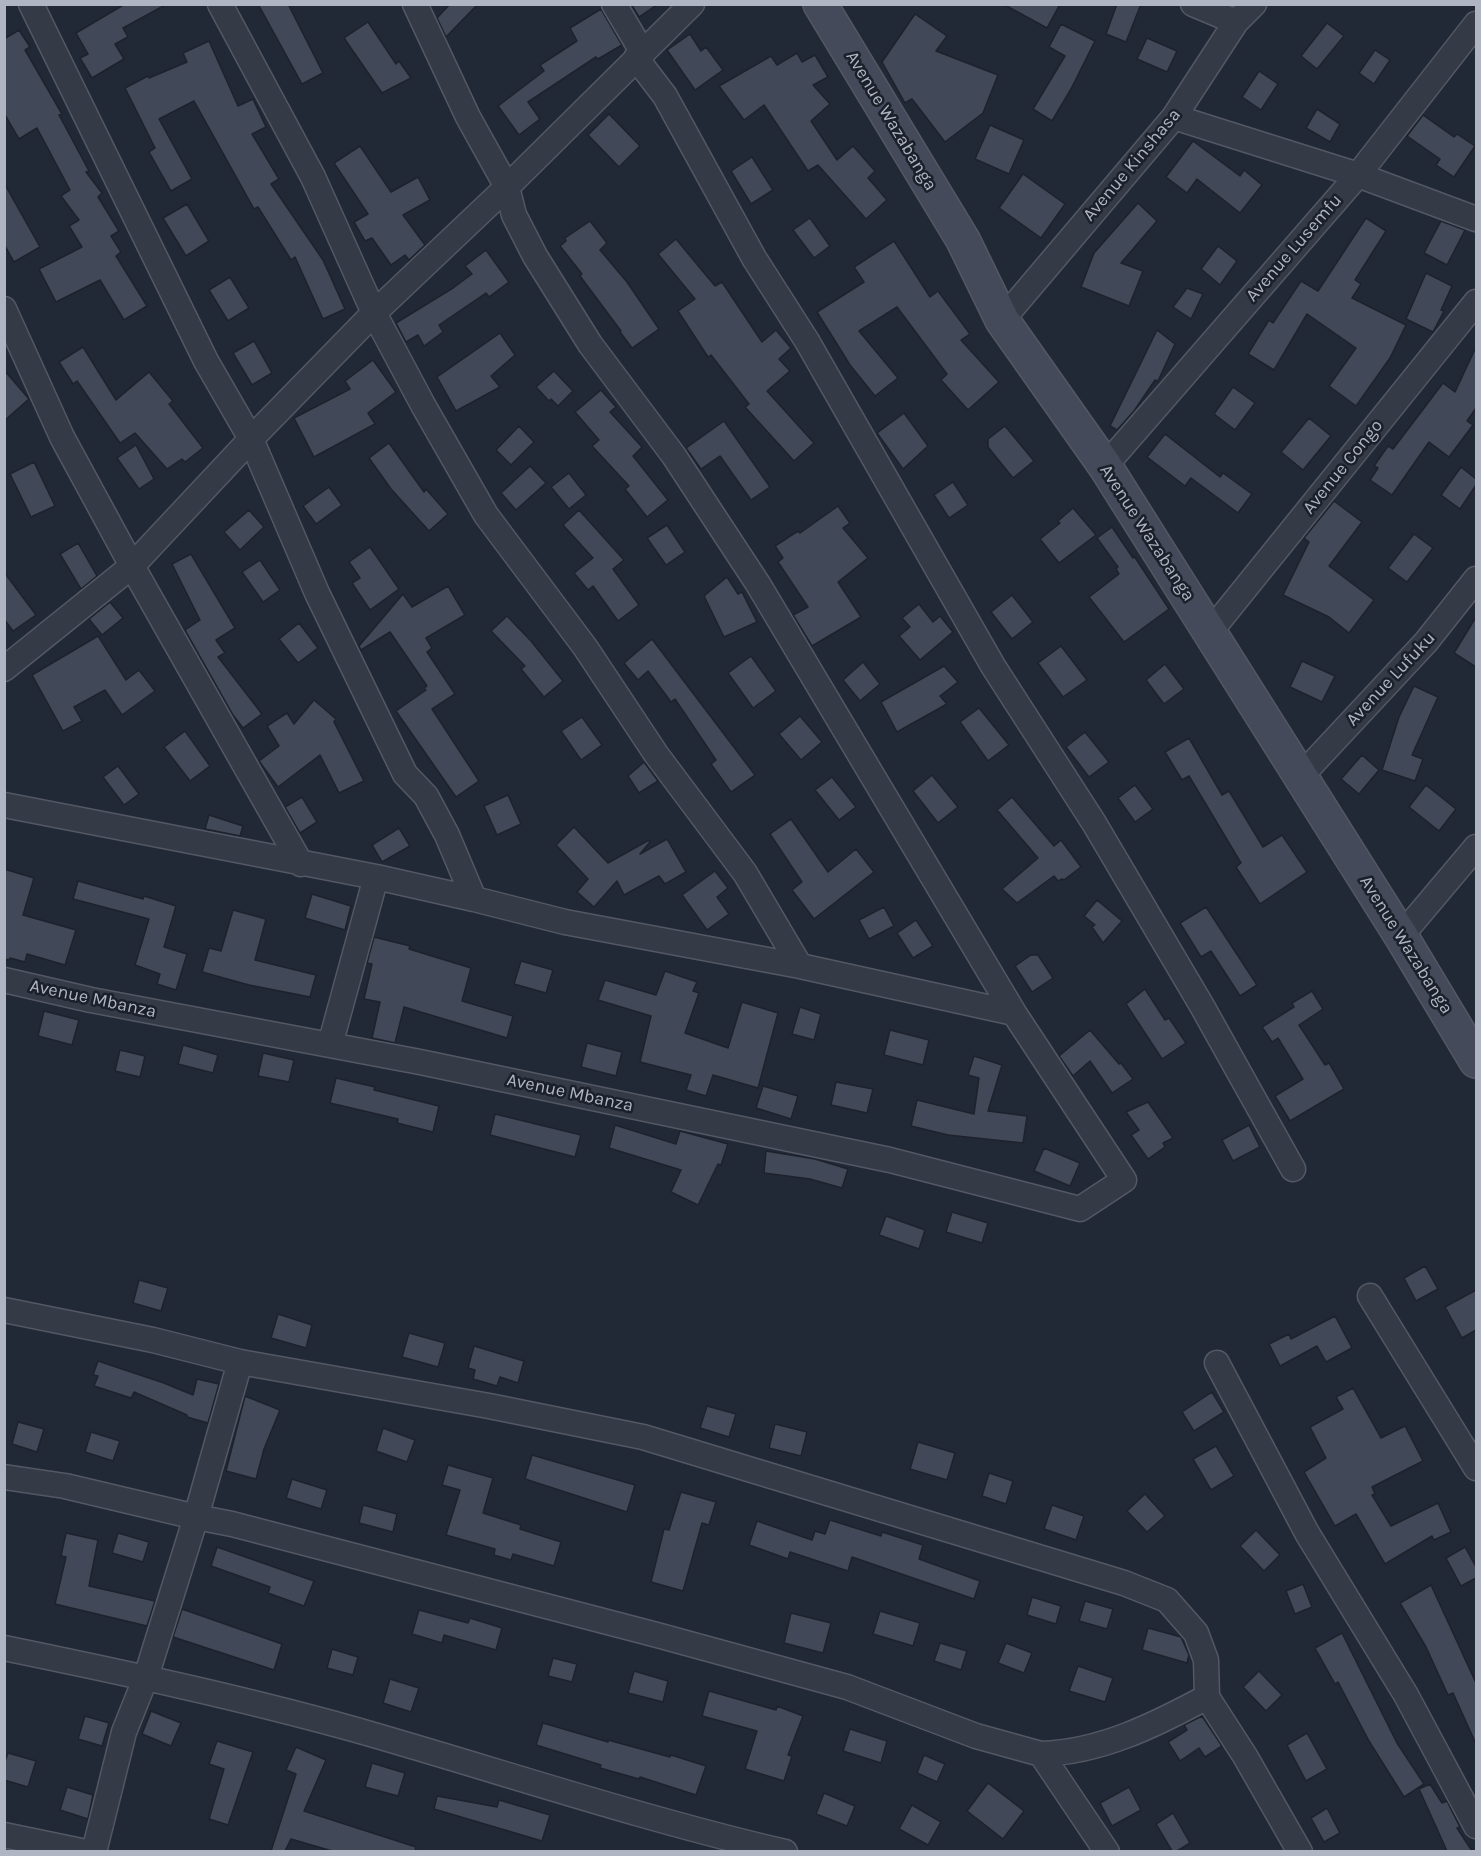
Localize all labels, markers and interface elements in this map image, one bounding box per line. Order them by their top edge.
street label: Avenue Wazabanga [841,47,941,195]
street label: Avenue Kinshasa [1079,104,1185,226]
street label: Avenue Lusemfu [1241,190,1347,306]
street label: Avenue Congo [1298,415,1388,519]
street label: Avenue Wazabanga [1095,460,1199,606]
street label: Avenue Lufuku [1342,627,1440,731]
street label: Avenue Wazabanga [1355,872,1457,1018]
street label: Avenue Mbanza [28,975,158,1023]
street label: Avenue Mbanza [505,1069,635,1117]

